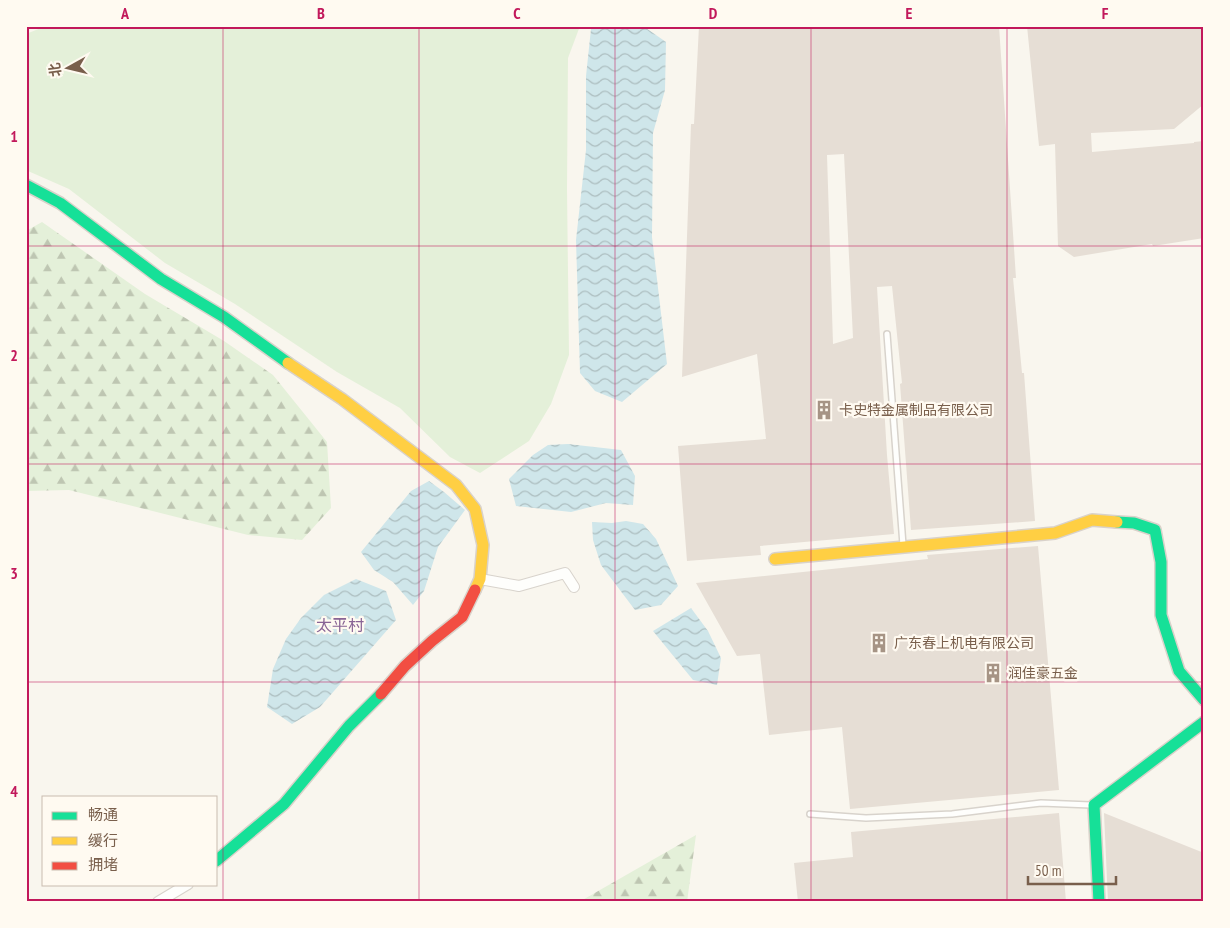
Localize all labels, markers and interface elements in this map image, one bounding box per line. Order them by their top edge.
text: A [120,3,130,23]
text: B [317,3,325,23]
text: C [513,3,521,23]
text: D [709,3,718,23]
text: E [906,3,913,23]
text: F [1102,3,1109,23]
north arrow [42,42,92,92]
text: 北 [45,62,65,78]
text: 1 [10,126,18,146]
text: 2 [10,345,18,365]
building icon: 卡史特金属制品有限公司 [813,399,835,421]
place label: 卡史特金属制品有限公司 [839,401,993,419]
text: 3 [10,563,18,583]
district label: 太平村 [316,615,364,635]
building icon: 广东春上机电有限公司 [868,632,890,654]
place label: 广东春上机电有限公司 [894,634,1034,652]
building icon: 润佳豪五金 [982,662,1004,684]
place label: 润佳豪五金 [1008,664,1078,682]
text: 4 [10,781,18,801]
legend [42,796,218,886]
text: 畅通 [88,805,118,824]
text: 缓行 [88,831,118,850]
scale bar [1028,853,1115,885]
text: 拥堵 [88,855,118,874]
text: 50 m [1035,861,1061,880]

